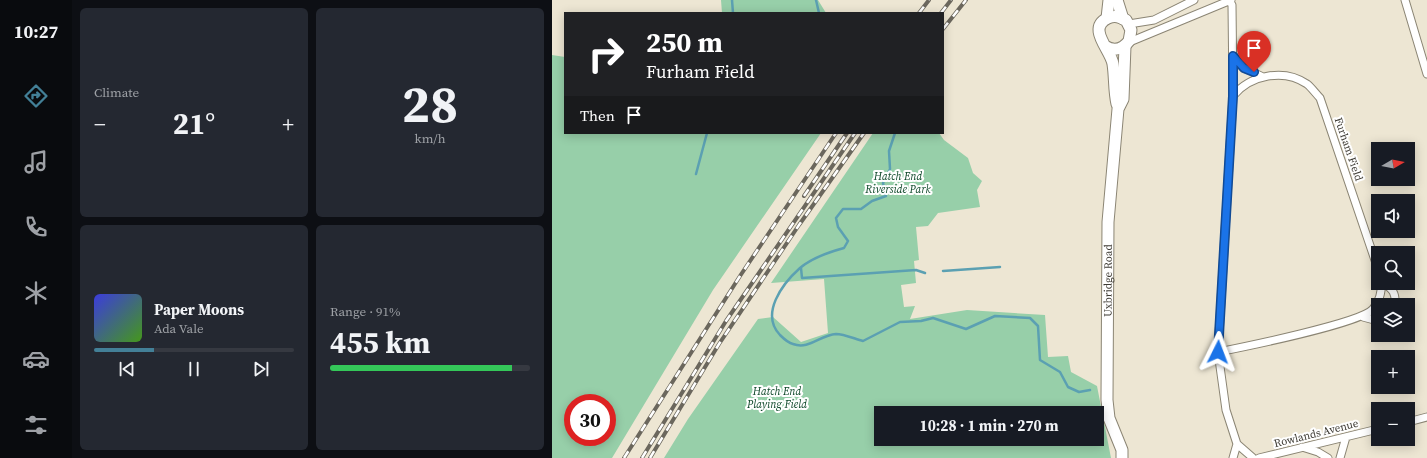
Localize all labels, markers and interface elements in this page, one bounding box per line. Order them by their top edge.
text: 10:27 [14,19,58,44]
text: 250 m [646,23,723,61]
icon: right [580,28,632,80]
pin [1237,31,1271,72]
icon: arrive [1243,37,1265,59]
text: Furham Field [646,59,754,84]
text: 28 [402,68,458,139]
icon: directions [22,82,50,110]
text: Climate [94,84,139,101]
text: 21° [173,103,215,144]
icon: arrive [623,104,645,126]
text: Then [580,105,615,126]
text: − [94,109,106,139]
text: + [282,109,294,139]
street label: Furham Field [1331,115,1367,184]
text: km/h [415,130,445,147]
north arrow [1371,142,1415,186]
map controls [1371,142,1415,446]
icon: music [22,148,50,176]
park label: Hatch End Riverside Park [864,169,931,197]
button: sound [1371,194,1415,238]
icon: phone [22,213,50,241]
street label: Uxbridge Road [1100,244,1116,317]
button: search [1371,246,1415,290]
icon: climate [22,279,50,307]
button: layers [1371,298,1415,342]
text: Paper Moons [154,299,244,320]
text: Range · 91% [330,303,401,320]
text: Ada Vale [154,320,204,337]
text: 455 km [330,322,430,363]
position arrow [1197,331,1239,373]
icon: car [22,345,50,373]
button: + [1371,350,1415,394]
icon: previous [116,358,138,380]
icon: pause [183,358,205,380]
icon: next [250,358,272,380]
park label: Hatch End Playing Field [746,384,807,412]
speed limit sign: 30 [564,394,616,446]
button: − [1371,402,1415,446]
icon: filters [22,411,50,439]
text: 10:28 · 1 min · 270 m [920,415,1059,436]
street label: Rowlands Avenue [1272,416,1360,451]

